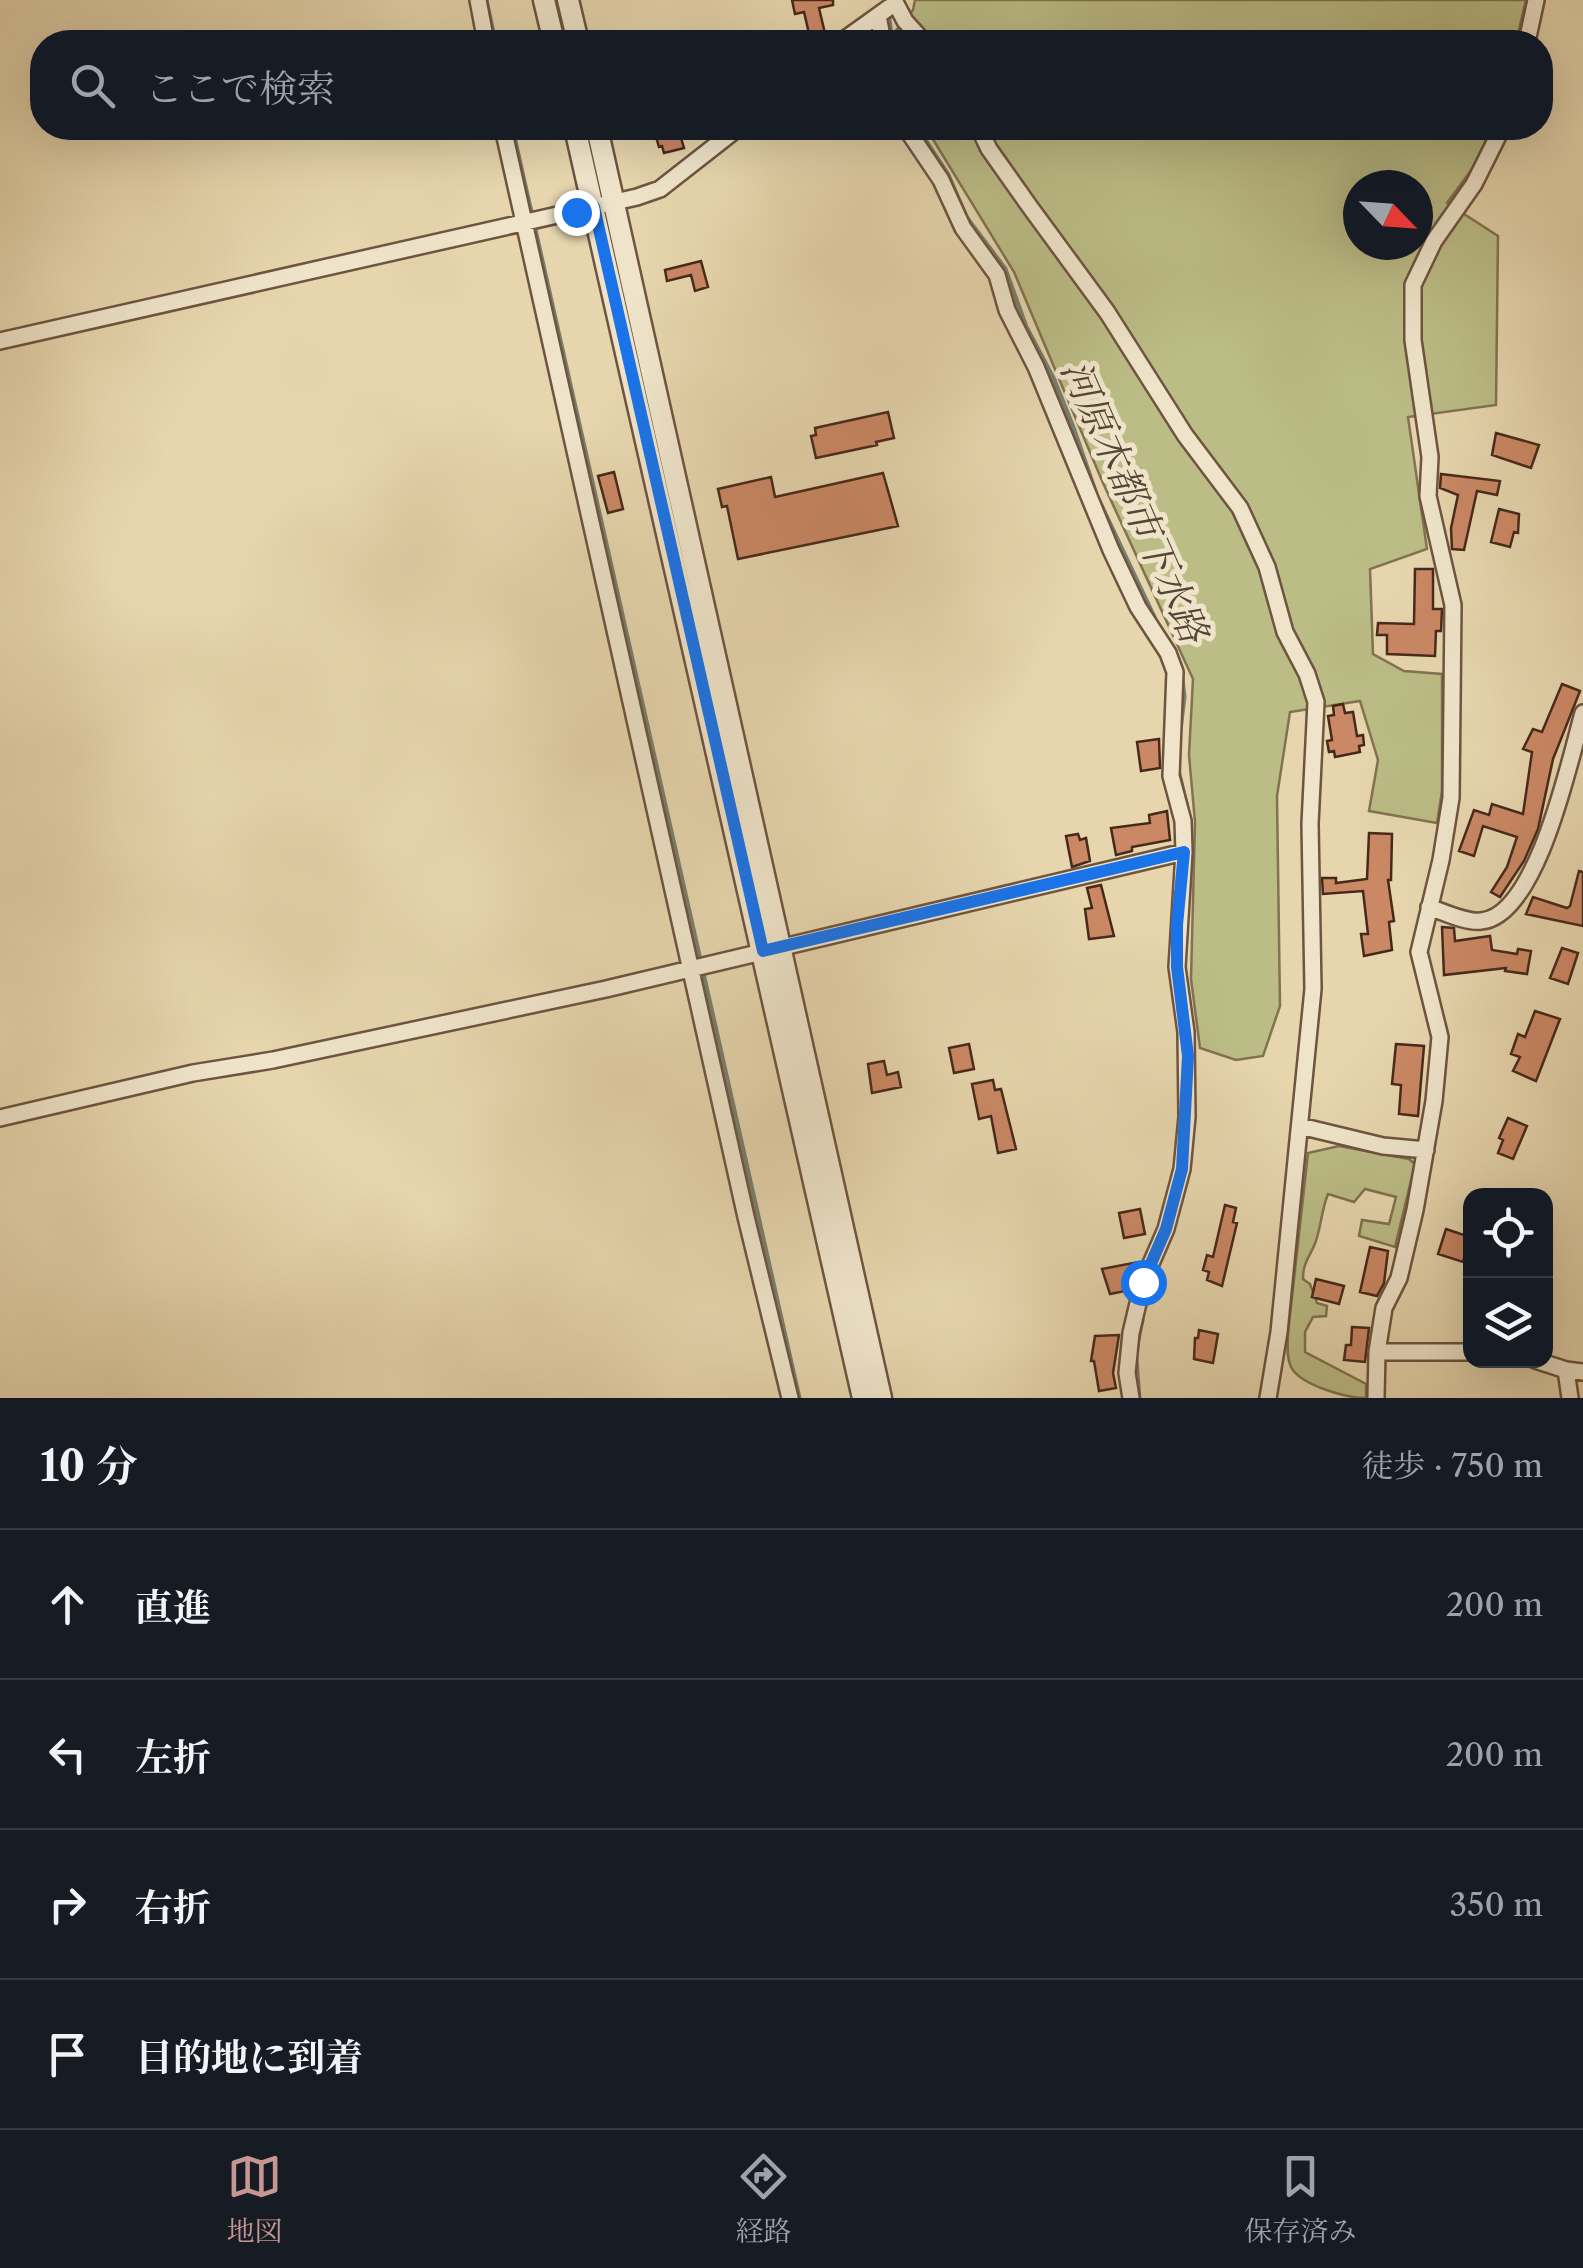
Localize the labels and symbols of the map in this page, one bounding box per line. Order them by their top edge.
north arrow [1343,170,1433,260]
route end [554,190,600,236]
water label: 河原木都市下水路 [1052,353,1220,652]
route start [1121,1260,1167,1306]

